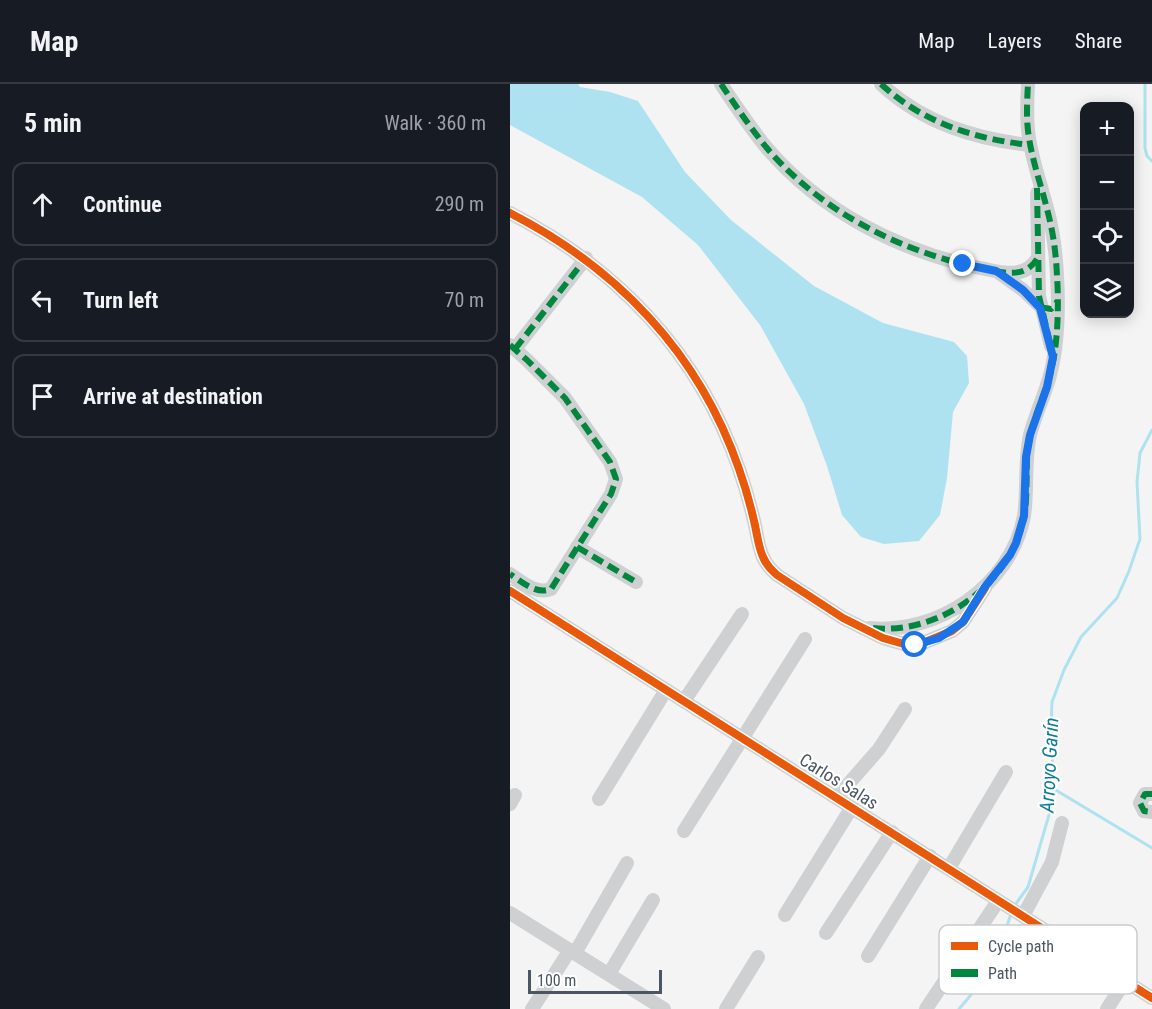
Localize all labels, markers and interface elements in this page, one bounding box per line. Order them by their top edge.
text: Map [30,25,78,58]
text: Map [918,29,955,53]
text: Layers [988,29,1042,53]
text: Share [1075,29,1122,53]
map controls [1080,102,1134,318]
button: + [1080,102,1134,156]
text: 5 min [24,108,82,138]
text: Walk · 360 m [385,111,486,135]
button: − [1080,156,1134,210]
icon: ahead [26,188,59,221]
text: Continue [83,192,162,217]
text: 290 m [435,192,484,216]
button: locate [1080,210,1134,264]
route end [949,250,975,276]
button: layers [1080,264,1134,318]
icon: left [26,284,59,317]
text: Turn left [83,288,158,313]
text: 70 m [445,288,484,312]
icon: arrive [26,380,59,413]
text: Arrive at destination [83,384,263,409]
route start [901,631,927,657]
water label: Arroyo Garín [1034,717,1063,814]
street label: Carlos Salas [796,749,882,813]
legend [939,925,1137,994]
text: Cycle path [988,937,1054,956]
text: Path [988,964,1017,983]
scale bar [528,967,662,994]
text: 100 m [537,971,576,990]

